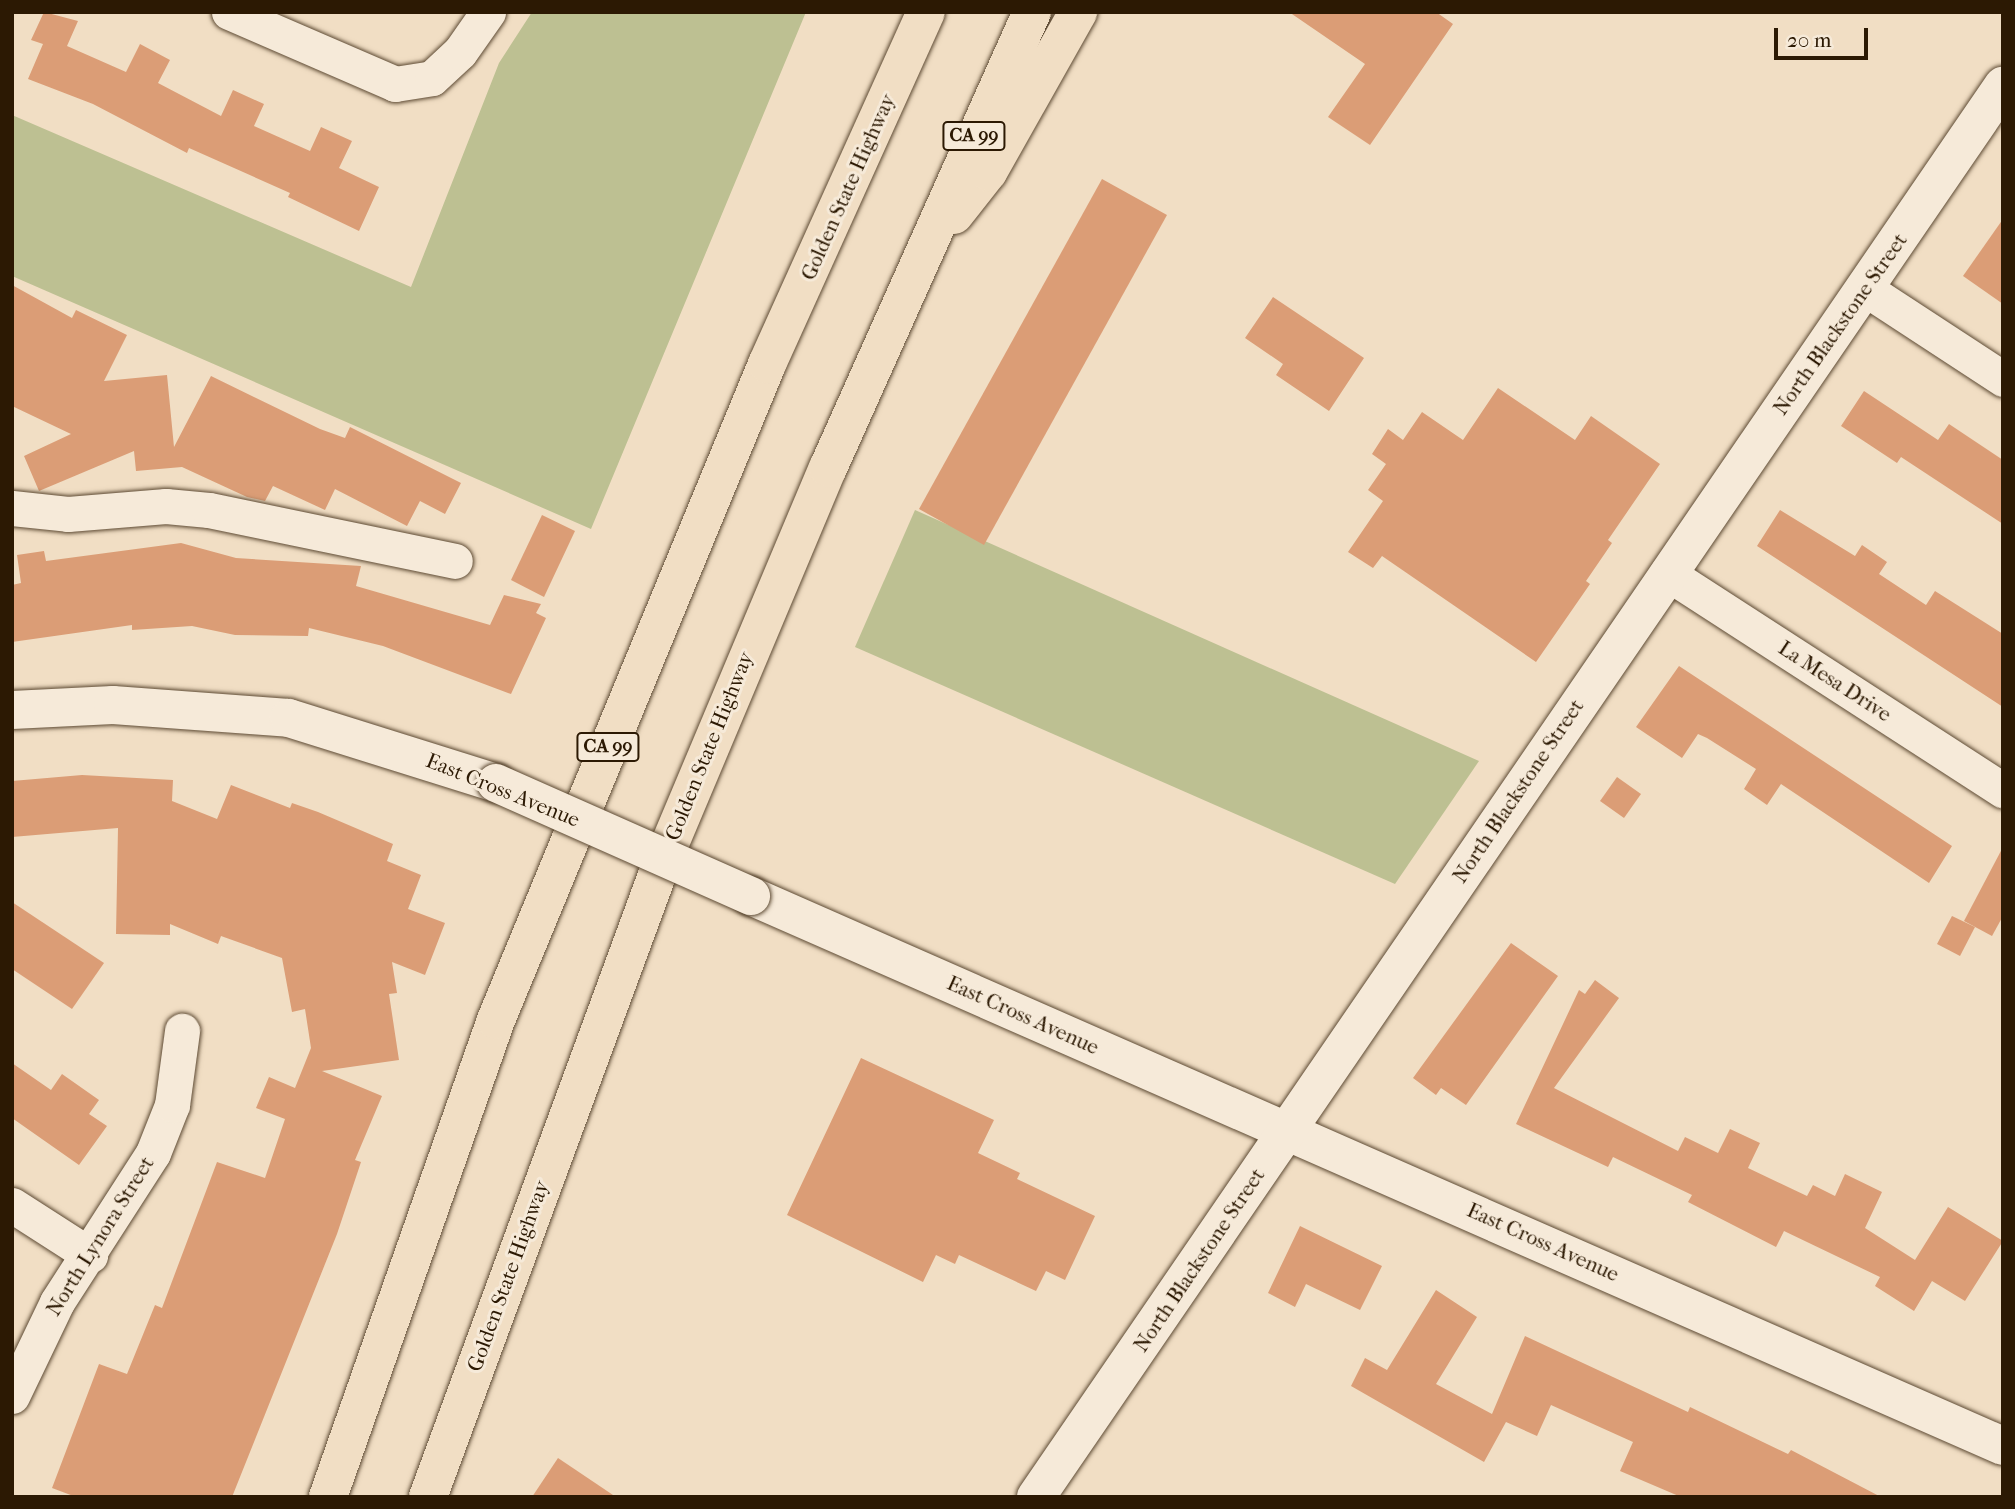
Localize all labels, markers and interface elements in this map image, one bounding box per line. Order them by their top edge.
scale bar [1777,14,1871,58]
text: 20 m [1787,28,1831,52]
street label: Golden State Highway [796,90,900,284]
road number: CA 99 [941,120,1007,152]
street label: North Blackstone Street [1768,228,1912,420]
street label: La Mesa Drive [1774,635,1896,727]
street label: Golden State Highway [660,648,758,844]
street label: North Blackstone Street [1447,694,1589,888]
road number: CA 99 [575,732,641,762]
street label: East Cross Avenue [422,748,584,832]
street label: East Cross Avenue [943,970,1103,1060]
street label: North Lynora Street [41,1152,159,1320]
street label: North Blackstone Street [1128,1163,1270,1357]
street label: Golden State Highway [462,1177,554,1375]
street label: East Cross Avenue [1463,1197,1623,1287]

